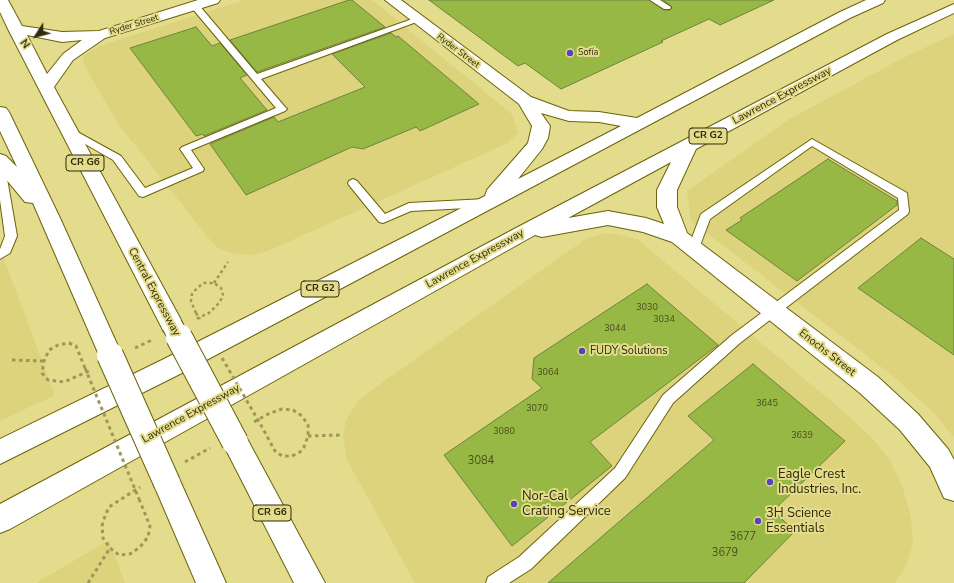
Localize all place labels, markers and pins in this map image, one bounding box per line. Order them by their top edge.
marker: Sofía [565,48,575,58]
place label: Sofía [578,48,598,58]
place label: FUDY Solutions [590,344,667,358]
marker: FUDY Solutions [577,346,587,356]
place label: Eagle Crest Industries, Inc. [778,467,861,498]
marker: Eagle Crest Industries, Inc. [765,477,775,487]
place label: Nor-Cal Crating Service [522,489,611,520]
marker: Nor-Cal Crating Service [509,499,519,509]
place label: 3H Science Essentials [766,506,831,537]
marker: 3H Science Essentials [753,516,763,526]

